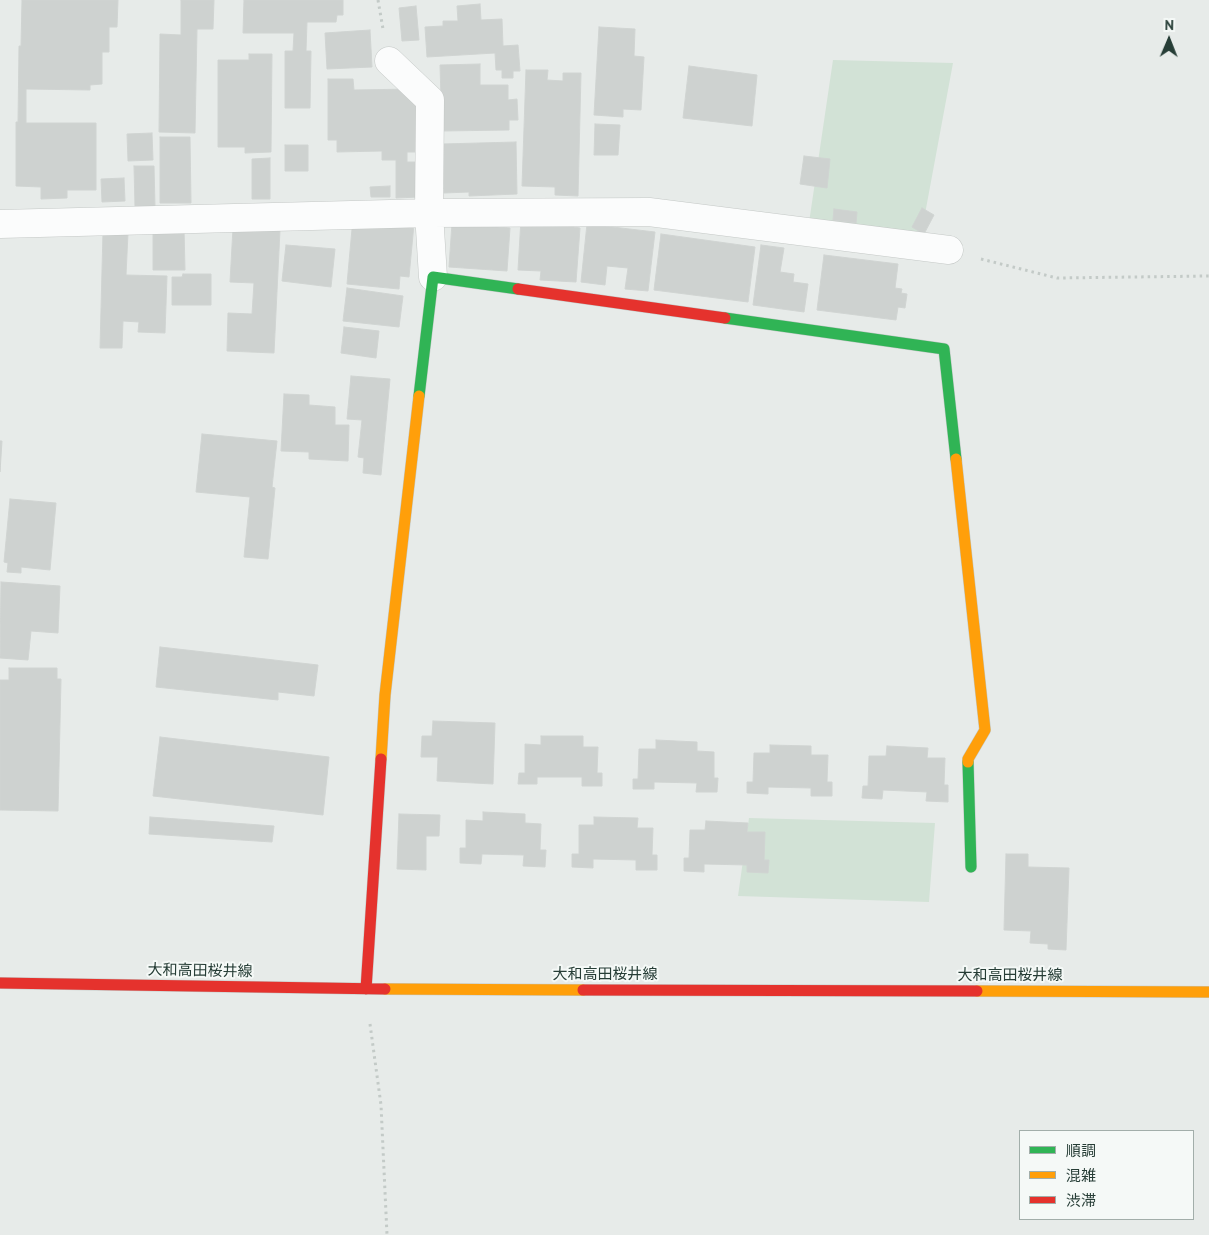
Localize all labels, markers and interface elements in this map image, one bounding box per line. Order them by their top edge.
north arrow [1144,15,1194,65]
text: N [1164,16,1174,34]
street label: 大和高田桜井線 [147,961,253,981]
street label: 大和高田桜井線 [553,966,657,984]
street label: 大和高田桜井線 [958,967,1062,985]
legend [1019,1130,1194,1220]
text: 順調 [1066,1141,1096,1160]
text: 混雑 [1066,1166,1096,1185]
text: 渋滞 [1066,1191,1096,1210]

